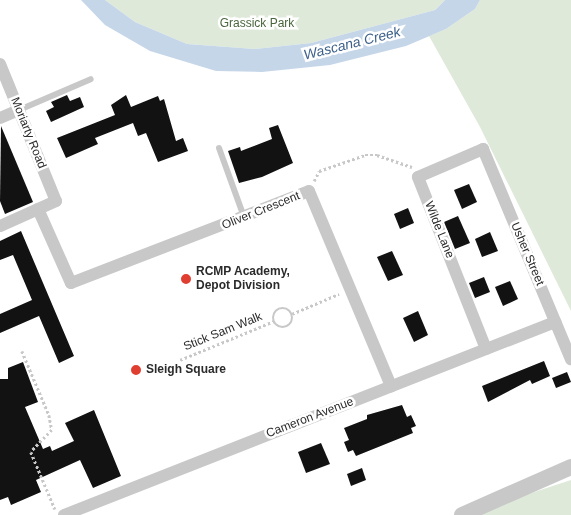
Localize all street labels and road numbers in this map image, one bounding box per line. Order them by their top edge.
street label: Moriarty Road [7,95,49,171]
street label: Oliver Crescent [220,189,302,233]
street label: Wilde Lane [421,199,457,261]
street label: Usher Street [507,220,547,288]
street label: Stick Sam Walk [182,310,264,354]
street label: Cameron Avenue [264,395,356,441]

